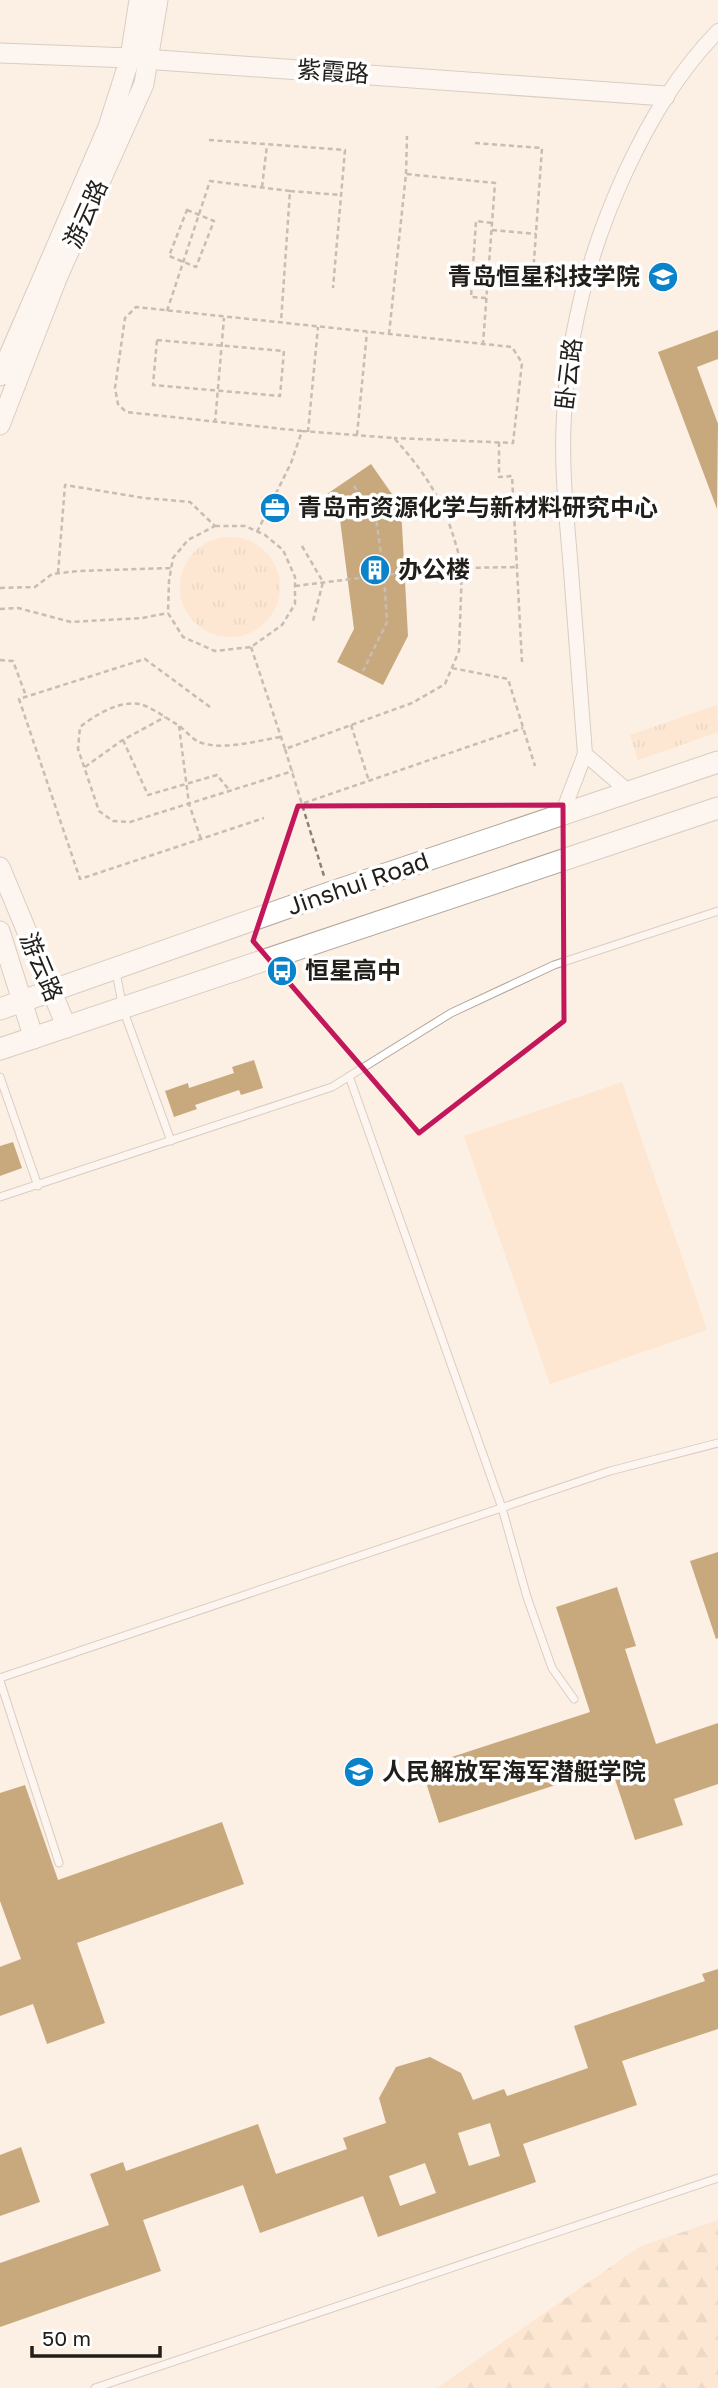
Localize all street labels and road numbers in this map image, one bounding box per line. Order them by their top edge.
street label: 紫霞路 [296,54,370,87]
street label: 游云路 [57,175,113,252]
street label: 卧云路 [549,336,586,411]
street label: Jinshui Road [283,845,432,920]
street label: 游云路 [15,928,70,1005]

